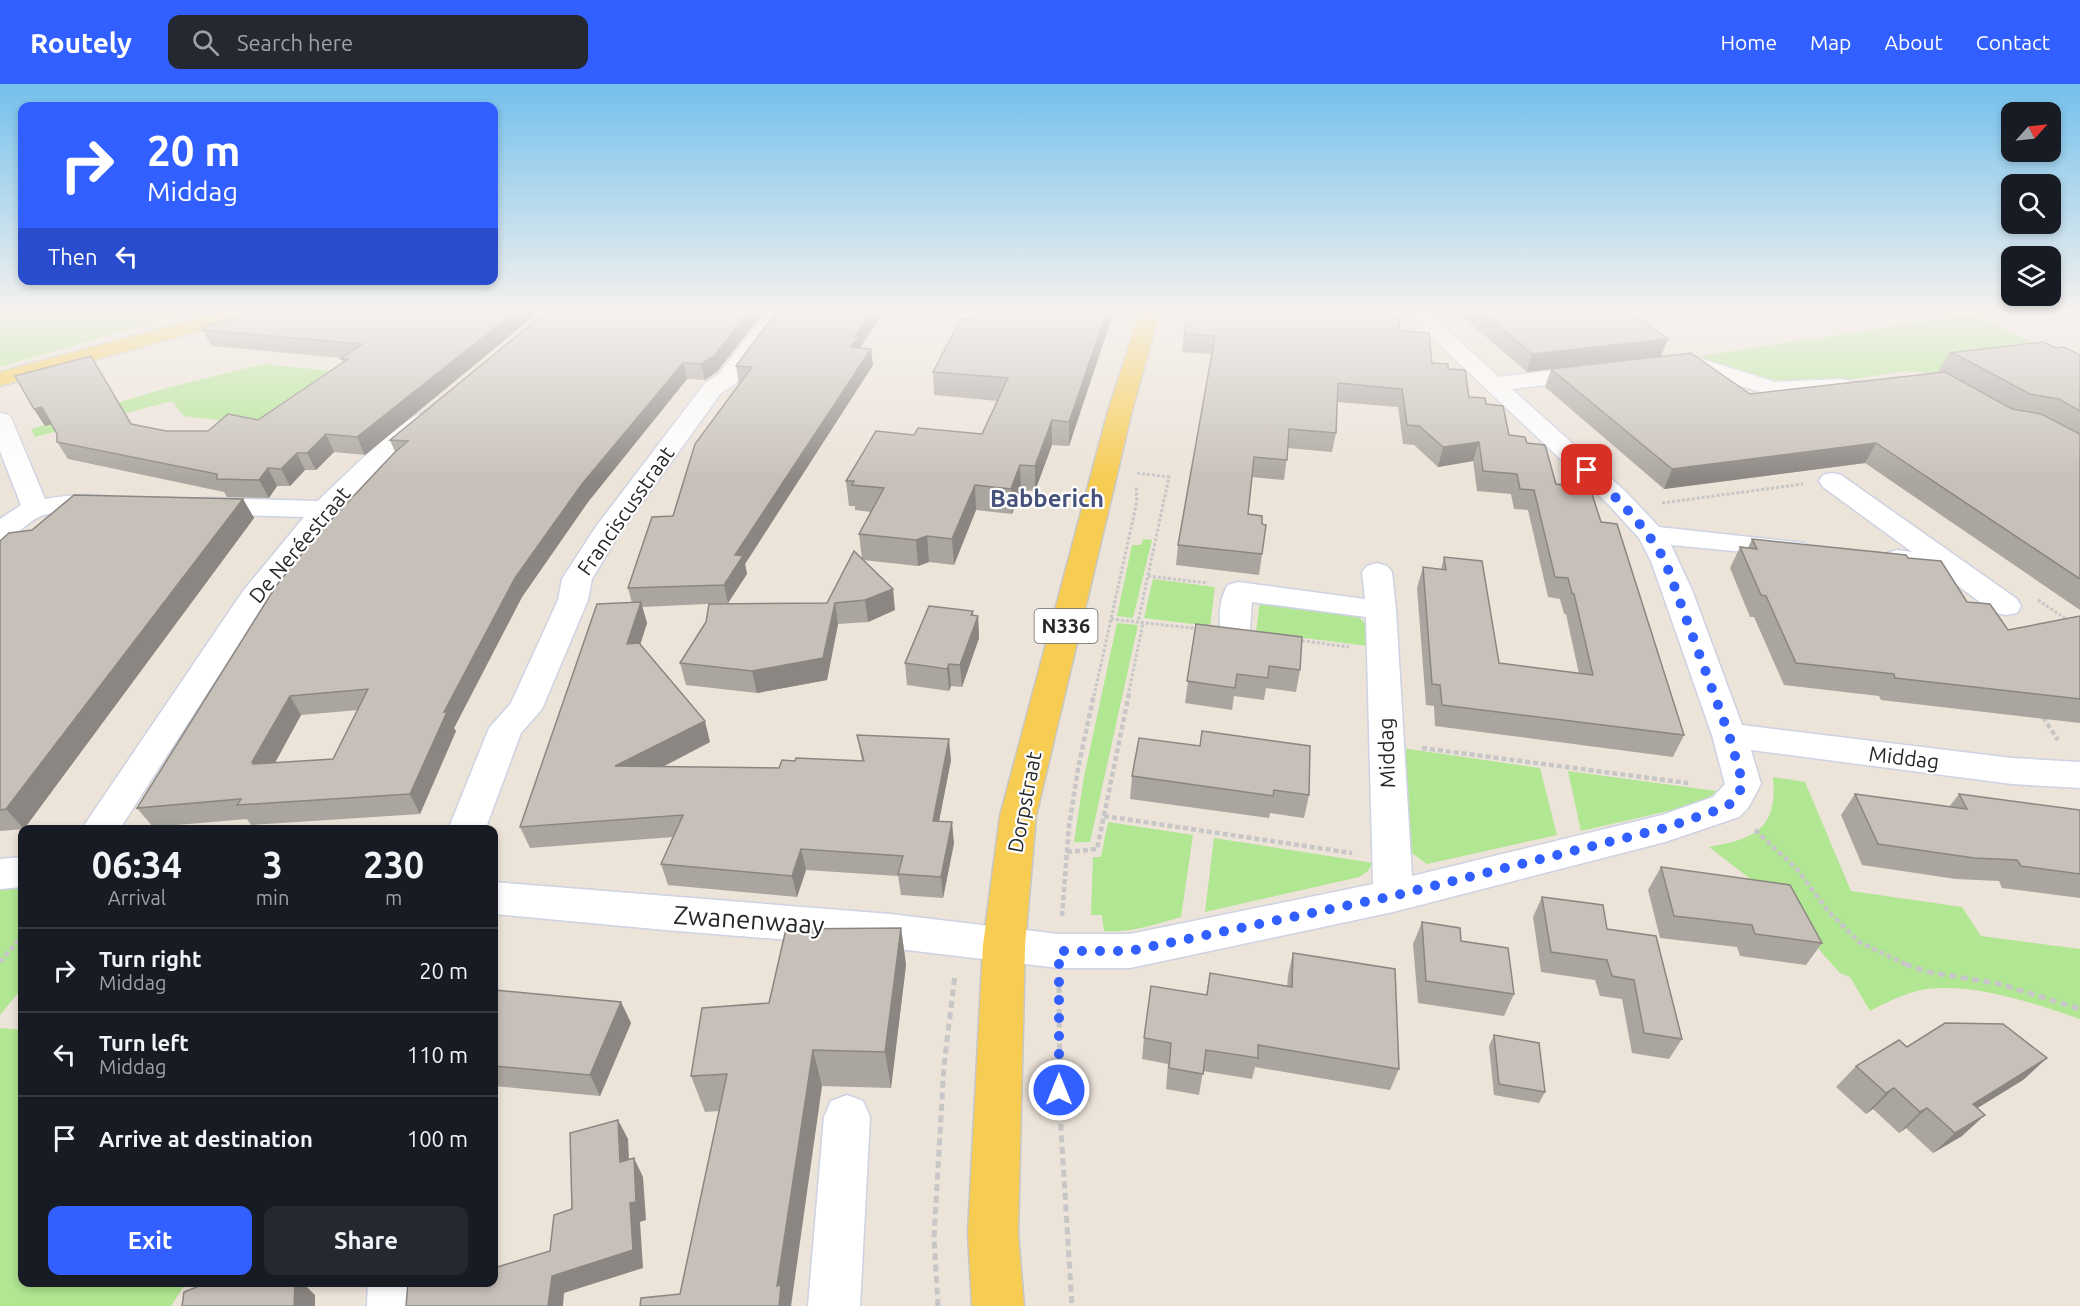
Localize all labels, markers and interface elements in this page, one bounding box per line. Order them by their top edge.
search box [168,15,588,69]
icon: search [189,26,222,59]
text: Routely [30,27,132,58]
text: Search here [237,30,353,55]
text: Home [1720,30,1777,54]
text: Map [1810,30,1851,54]
text: About [1884,30,1943,54]
text: Contact [1976,30,2050,54]
north arrow [2001,102,2061,162]
map controls [2001,102,2061,306]
icon: right [48,126,126,204]
text: 20 m [147,127,241,174]
button: search [2001,174,2061,234]
text: Middag [147,176,238,206]
icon: left [110,240,143,273]
text: Then [48,244,98,269]
button: layers [2001,246,2061,306]
street label: Franciscusstraat [572,442,678,579]
pin [1561,444,1612,495]
icon: arrive [1570,453,1603,486]
street label: De Neréestraat [244,481,355,607]
district label: Babberich [990,485,1104,512]
road number: N336 [1034,609,1098,643]
street label: Middag [1373,717,1399,789]
street label: Middag [1868,741,1941,773]
street label: Dorpstraat [1002,749,1046,854]
text: 06:34 [92,844,182,885]
text: 3 [262,844,283,885]
text: 230 [363,844,424,885]
text: Arrival [108,886,166,909]
text: min [256,886,289,909]
text: m [385,886,402,909]
street label: Zwanenwaay [673,900,826,939]
text: Turn right [99,946,201,971]
icon: right [48,954,81,987]
text: 20 m [419,958,468,983]
text: Middag [99,971,166,994]
text: Turn left [99,1030,189,1055]
icon: left [48,1038,81,1071]
text: 110 m [407,1042,468,1067]
text: Middag [99,1055,166,1078]
position arrow [1027,1058,1091,1122]
icon: arrive [48,1122,81,1155]
text: Arrive at destination [99,1126,313,1151]
text: 100 m [407,1126,468,1151]
button: Exit [48,1206,252,1275]
button: Share [264,1206,468,1275]

